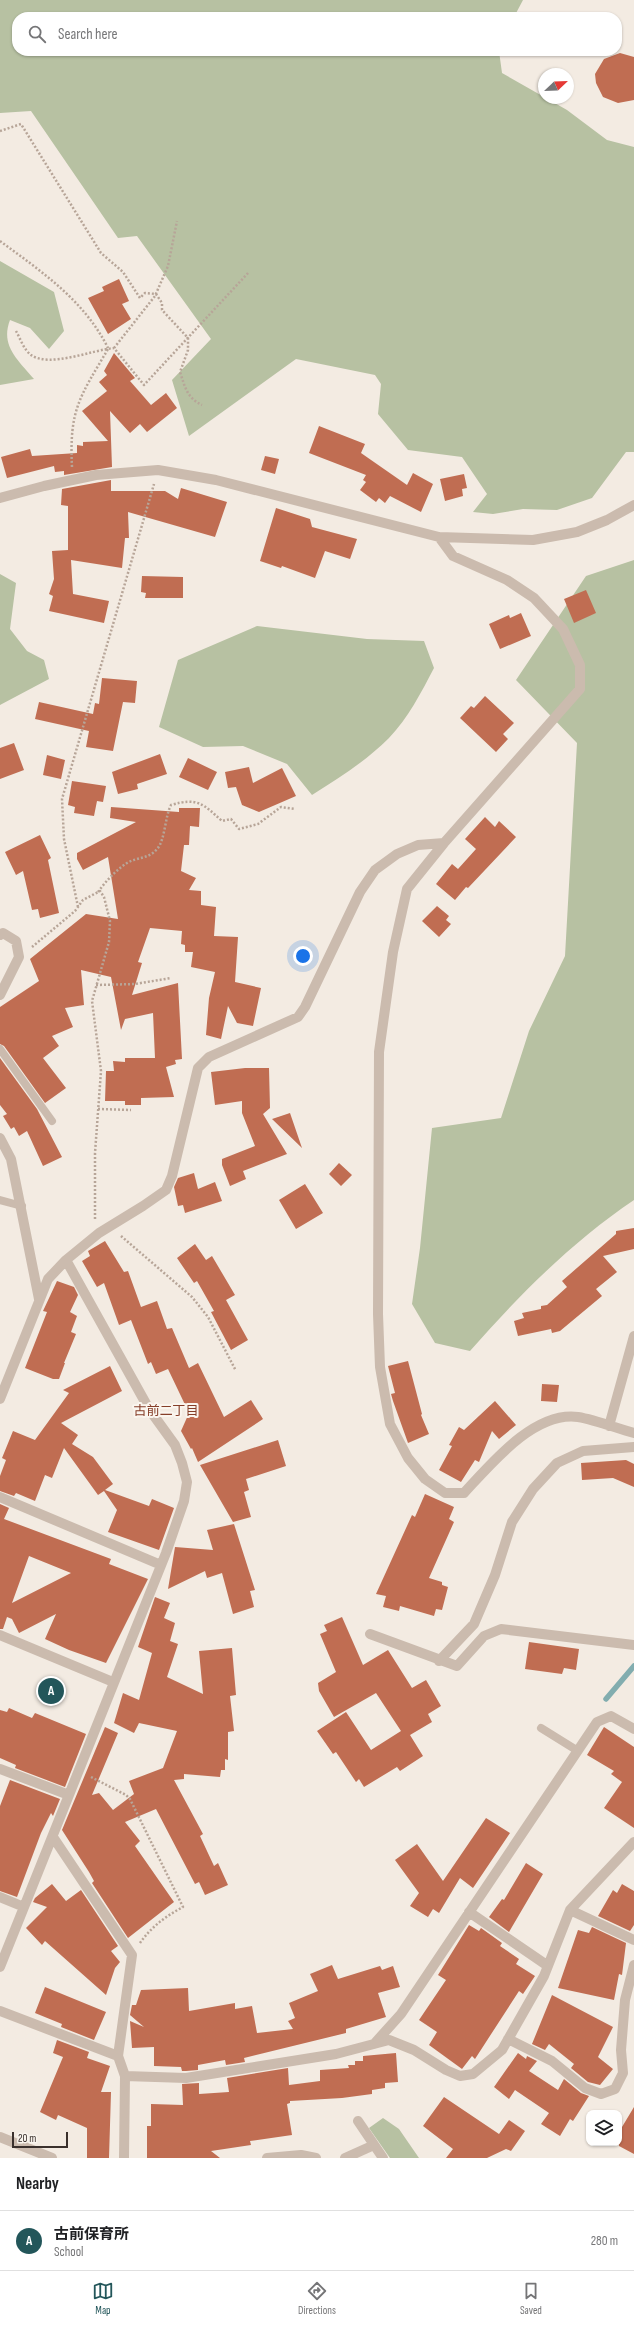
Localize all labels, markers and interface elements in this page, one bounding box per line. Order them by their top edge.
search box [12,12,622,56]
icon: search [26,23,48,45]
text: Search here [58,25,118,44]
north arrow [538,68,574,104]
your location [293,946,313,966]
district label: 古前二丁目 [133,1403,199,1419]
pin: A [38,1676,64,1706]
map controls [586,2110,622,2146]
button: layers [586,2110,622,2146]
scale bar [12,2130,68,2149]
text: 20 m [18,2132,36,2145]
text: Nearby [16,2174,59,2194]
text: 古前保育所 [54,2225,129,2244]
text: A [26,2233,32,2249]
text: 280 m [591,2233,618,2249]
text: School [54,2244,84,2260]
tab: Map [92,2280,114,2317]
tab: Directions [298,2280,336,2317]
tab: Saved [520,2280,542,2317]

